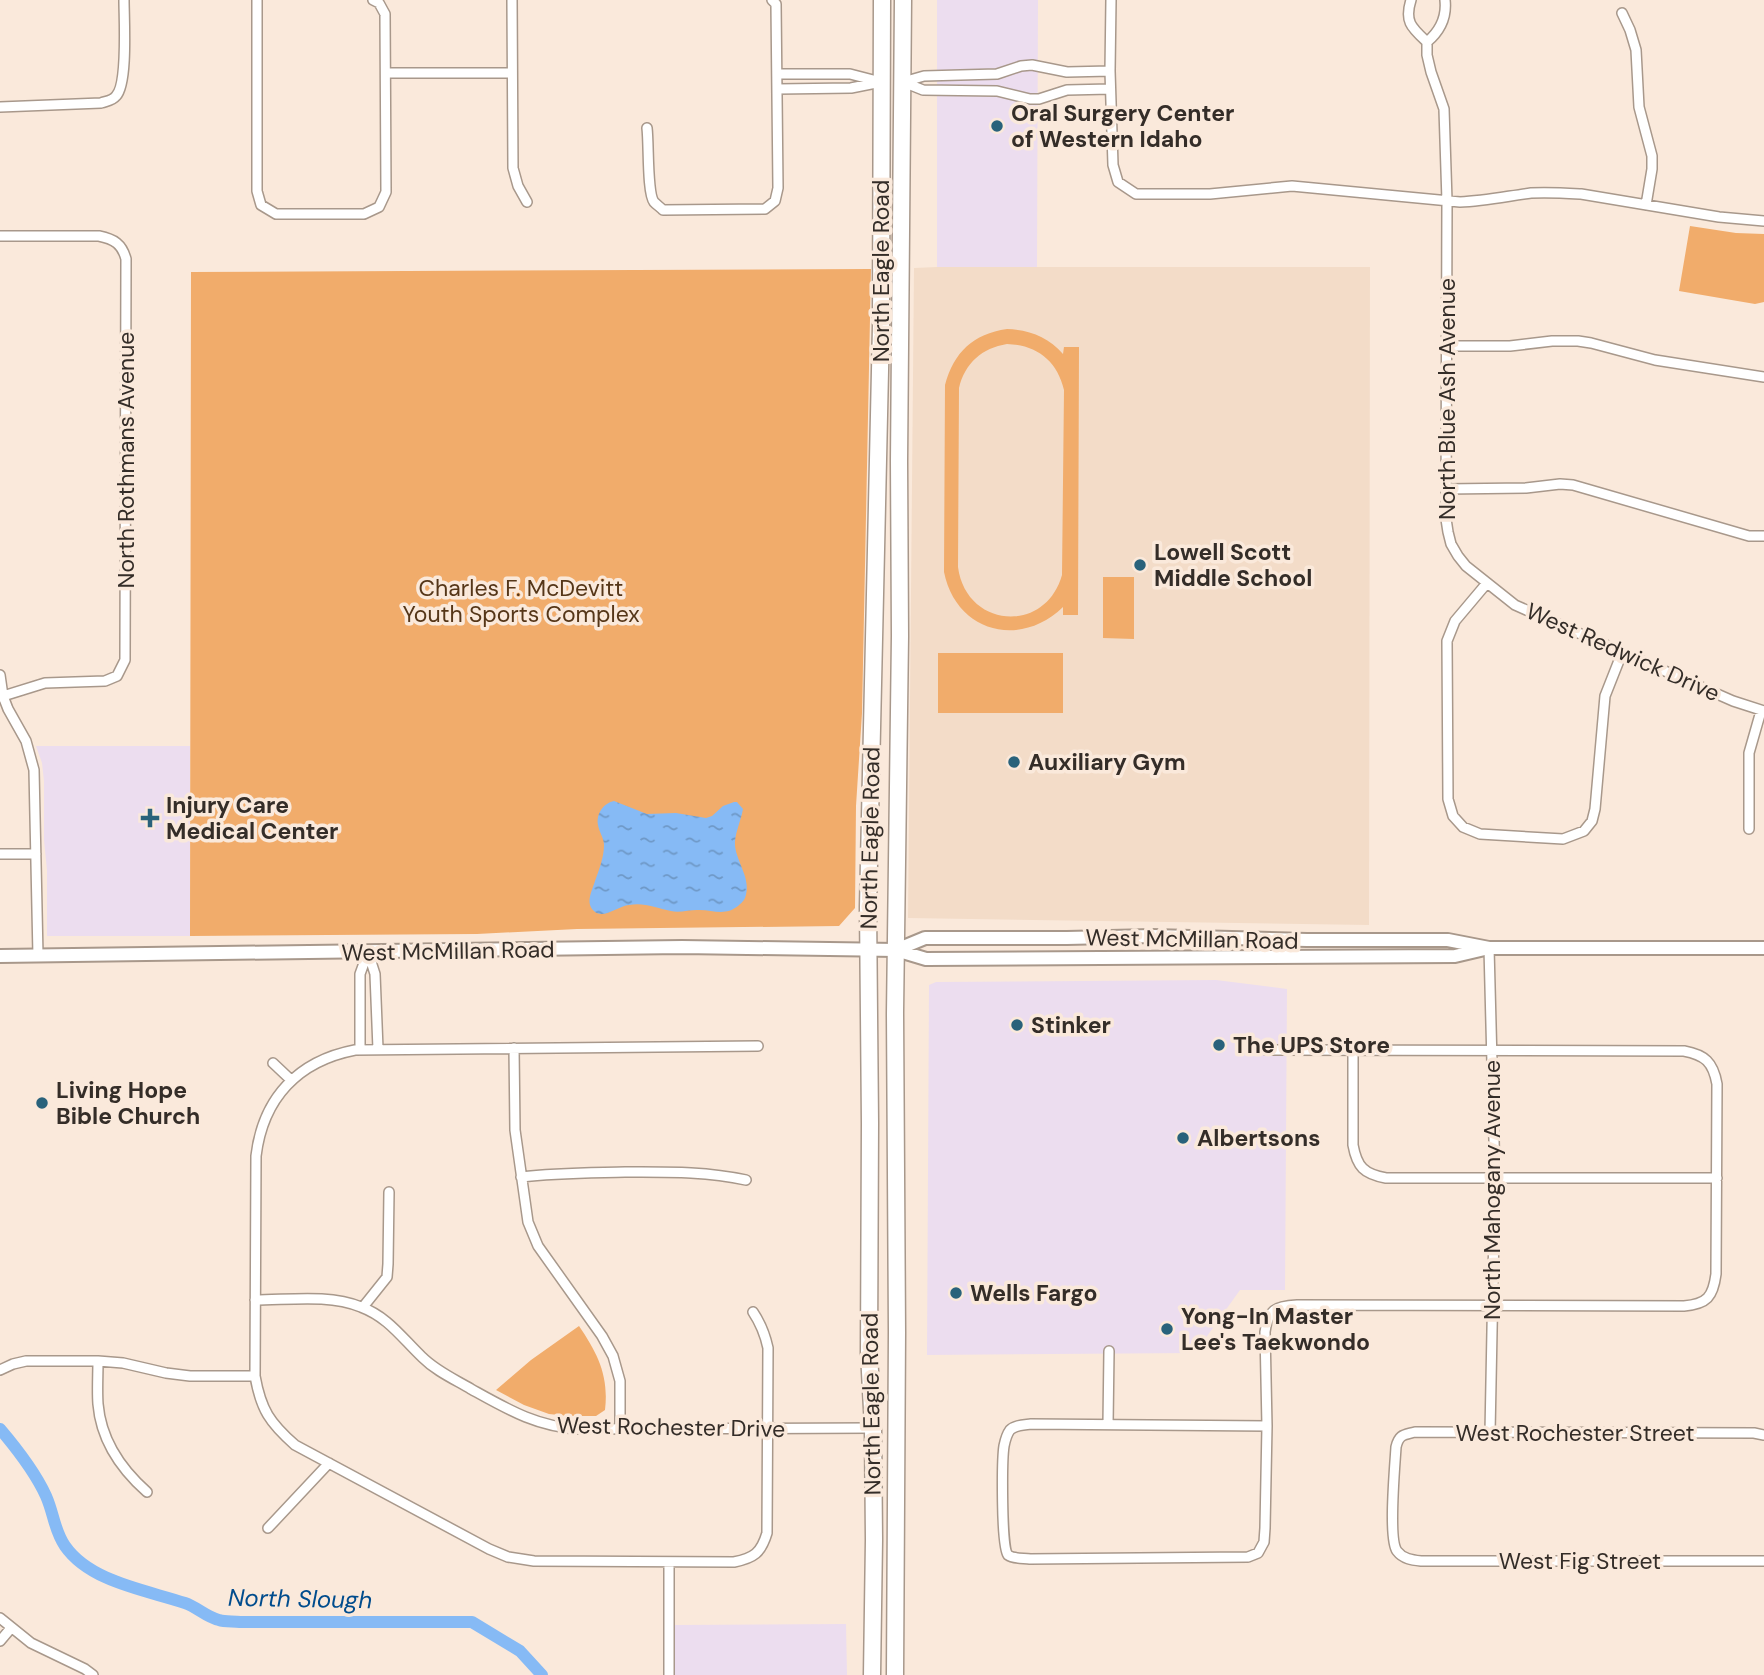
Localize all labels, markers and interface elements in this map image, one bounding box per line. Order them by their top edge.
place label: Oral Surgery Center of Western Idaho [1011,98,1234,154]
marker: Oral Surgery Center of Western Idaho [989,118,1005,134]
street label: North Eagle Road [866,180,896,362]
street label: North Blue Ash Avenue [1432,278,1462,520]
street label: North Rothmans Avenue [111,332,141,588]
place label: Lowell Scott Middle School [1154,537,1312,593]
marker: Lowell Scott Middle School [1132,557,1148,573]
park label: Charles F. McDevitt Youth Sports Complex [402,573,640,629]
street label: West Redwick Drive [1521,596,1725,708]
street label: North Eagle Road [853,746,887,930]
place label: Auxiliary Gym [1028,747,1186,777]
marker: Auxiliary Gym [1006,754,1022,770]
place label: Injury Care Medical Center [166,790,339,846]
marker: Injury Care Medical Center [140,808,160,828]
street label: West McMillan Road [1085,922,1299,956]
street label: West McMillan Road [341,934,555,968]
place label: Stinker [1031,1010,1111,1040]
marker: Stinker [1009,1017,1025,1033]
place label: The UPS Store [1233,1030,1390,1060]
marker: The UPS Store [1211,1037,1227,1053]
street label: North Mahogany Avenue [1477,1060,1507,1320]
place label: Living Hope Bible Church [56,1075,200,1131]
marker: Living Hope Bible Church [34,1095,50,1111]
place label: Albertsons [1197,1123,1320,1153]
marker: Albertsons [1175,1130,1191,1146]
place label: Wells Fargo [970,1278,1098,1308]
marker: Wells Fargo [948,1285,964,1301]
place label: Yong-In Master Lee's Taekwondo [1181,1301,1370,1357]
street label: North Eagle Road [854,1312,888,1496]
marker: Yong-In Master Lee's Taekwondo [1159,1321,1175,1337]
street label: West Rochester Drive [557,1410,785,1444]
street label: West Rochester Street [1456,1418,1695,1448]
street label: West Fig Street [1499,1546,1661,1576]
water label: North Slough [228,1582,372,1615]

